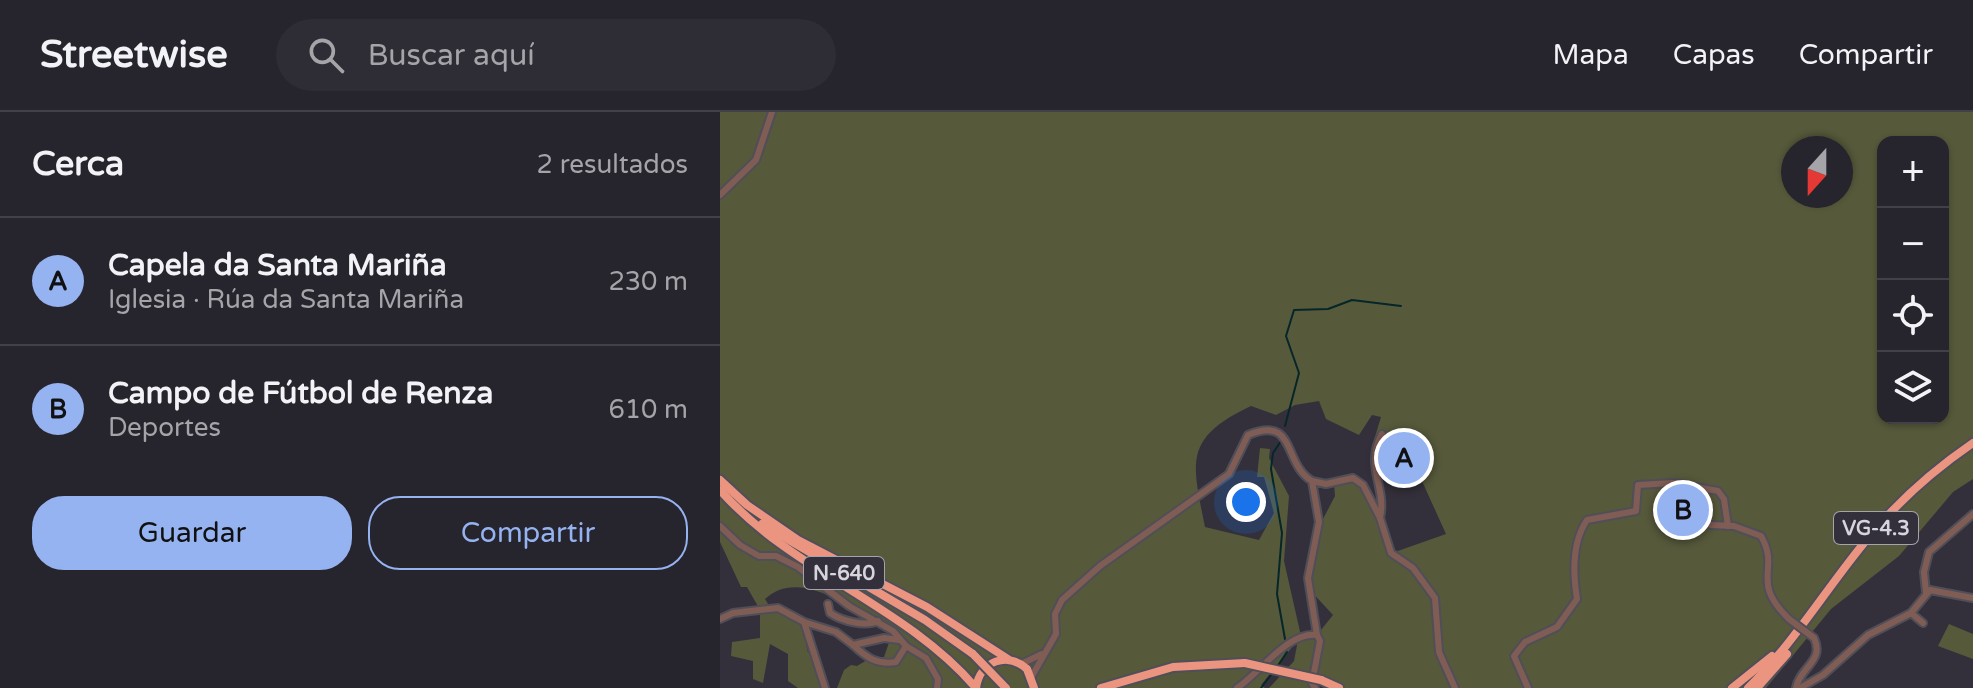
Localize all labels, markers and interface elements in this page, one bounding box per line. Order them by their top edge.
search box [276,19,836,91]
text: Streetwise [40,32,228,78]
icon: search [304,33,348,77]
text: Buscar aquí [368,37,535,74]
text: Mapa [1552,38,1629,72]
text: Capas [1673,38,1755,72]
text: Compartir [1799,38,1933,72]
north arrow [1781,136,1853,208]
map controls [1877,136,1949,424]
button: + [1877,136,1949,208]
text: Cerca [32,144,124,185]
text: 2 resultados [537,149,688,180]
button: − [1877,208,1949,280]
text: Capela da Santa Mariña [108,247,447,284]
text: A [48,266,68,297]
text: 230 m [608,266,688,297]
button: locate [1877,280,1949,352]
text: Iglesia · Rúa da Santa Mariña [108,284,464,315]
button: layers [1877,352,1949,424]
text: Campo de Fútbol de Renza [108,375,493,412]
text: B [49,394,67,425]
text: 610 m [608,394,688,425]
text: Deportes [108,412,221,443]
pin: A [1378,428,1430,488]
pin: B [1657,480,1709,540]
your location [1226,482,1266,522]
button: Guardar [32,496,352,570]
button: Compartir [368,496,688,570]
road number: VG-4.3 [1834,512,1918,544]
road number: N-640 [804,557,884,589]

